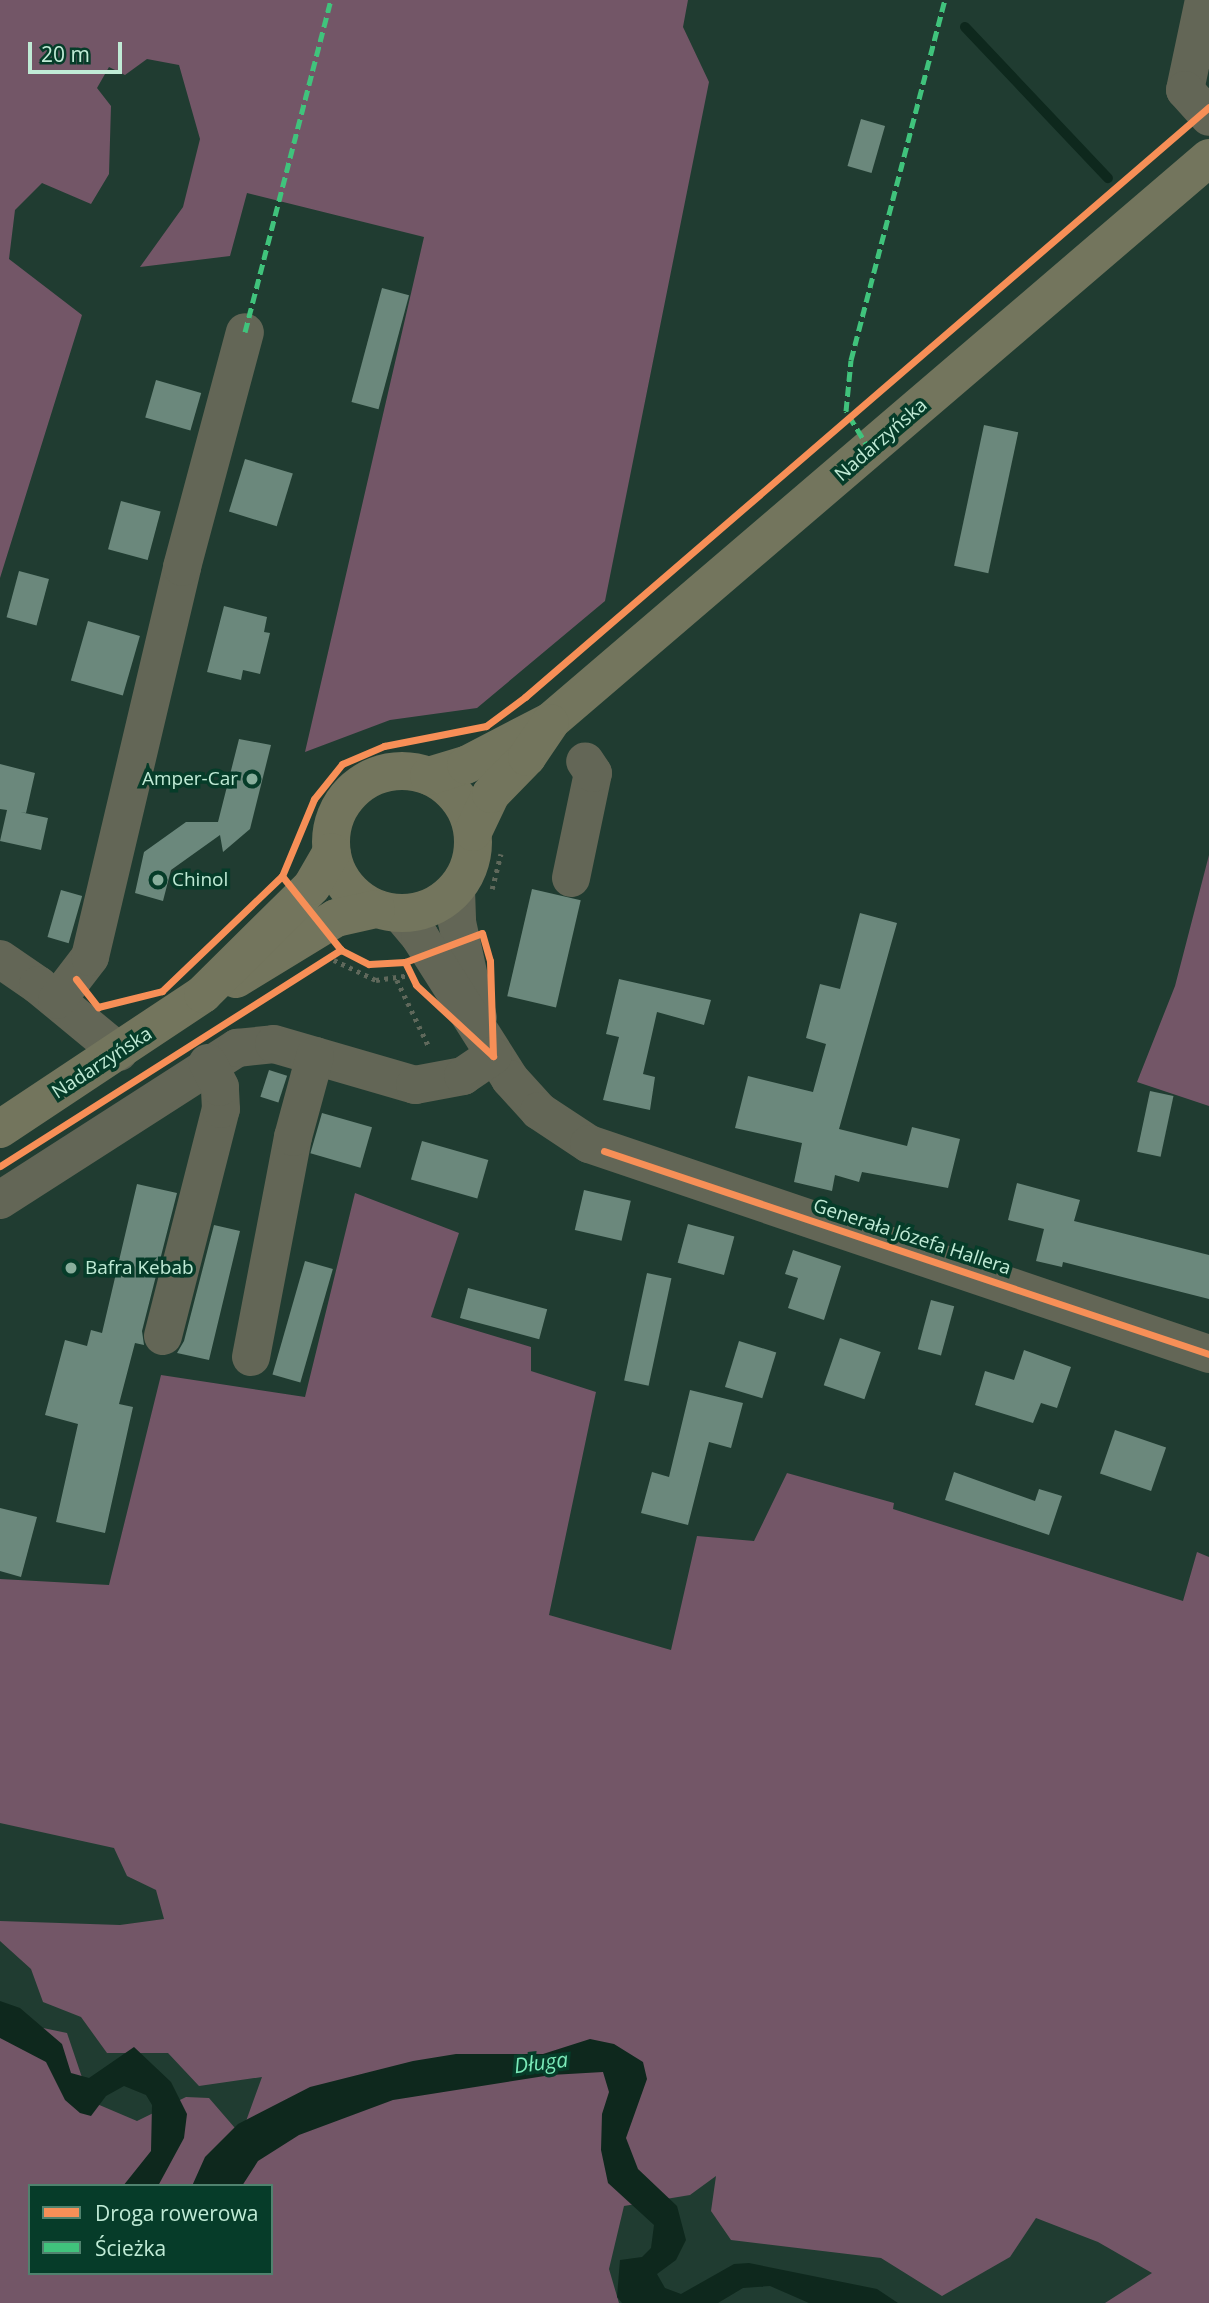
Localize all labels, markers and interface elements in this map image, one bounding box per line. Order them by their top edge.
scale bar [32,28,126,72]
text: 20 m [41,40,90,68]
street label: Nadarzyńska [830,394,932,486]
place label: Amper-Car [142,768,238,790]
marker: Amper-Car [244,771,260,787]
place label: Chinol [172,869,228,891]
marker: Chinol [150,872,166,888]
street label: Nadarzyńska [48,1022,156,1104]
street label: Generała Józefa Hallera [810,1194,1014,1280]
place label: Bafra Kebab [85,1257,194,1279]
marker: Bafra Kebab [63,1260,79,1276]
water label: Długa [513,2046,569,2078]
legend [28,2184,273,2275]
text: Droga rowerowa [95,2199,258,2227]
text: Ścieżka [95,2234,166,2262]

